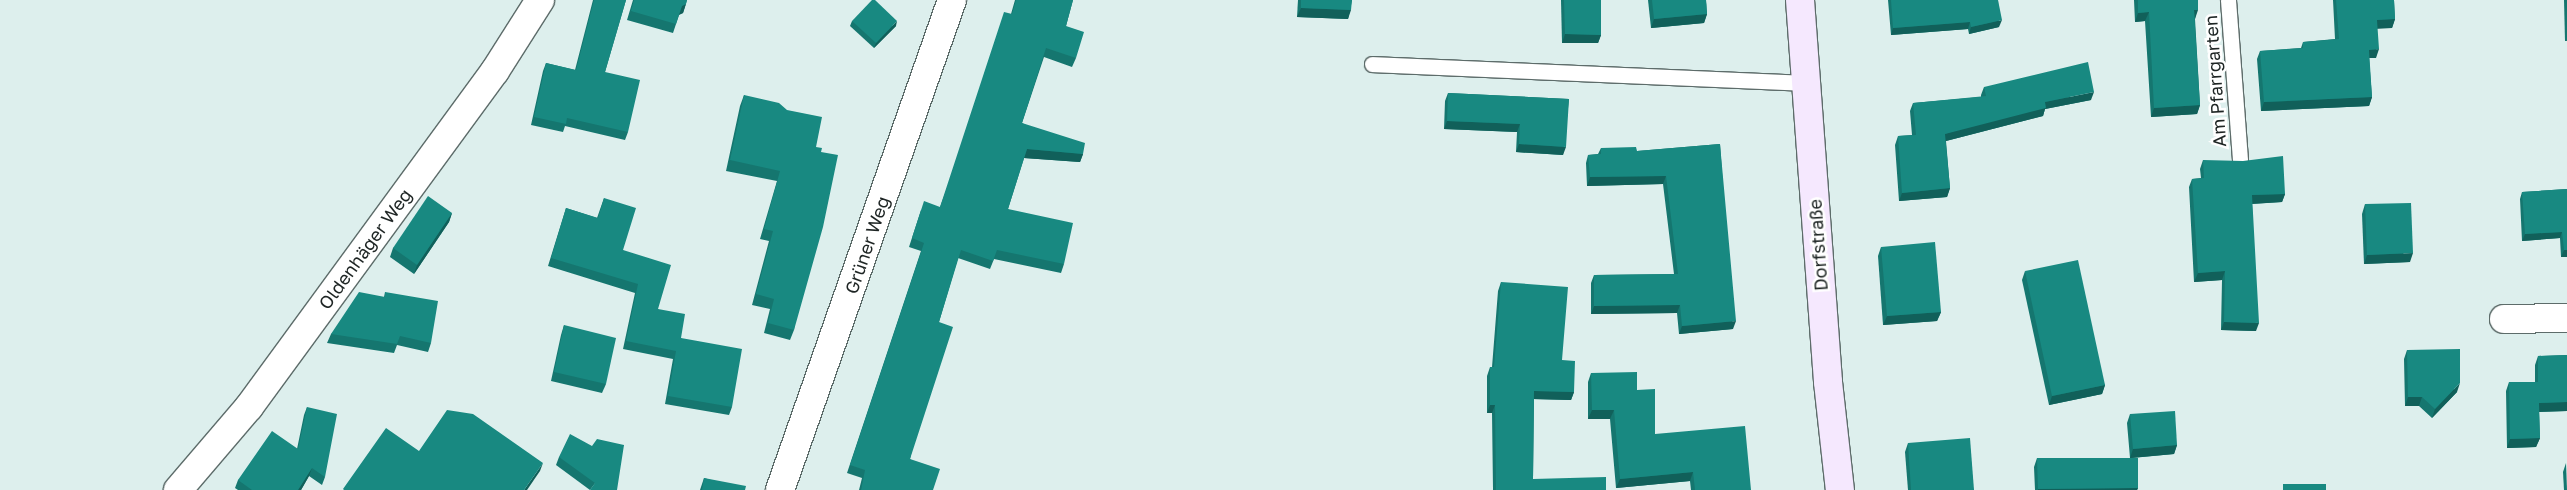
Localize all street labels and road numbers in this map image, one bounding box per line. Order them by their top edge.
street label: Am Pfarrgarten [2200,14,2230,148]
street label: Oldenhäger Weg [314,184,416,314]
street label: Grüner Weg [840,193,894,297]
street label: Dorfstraße [1804,198,1832,292]

